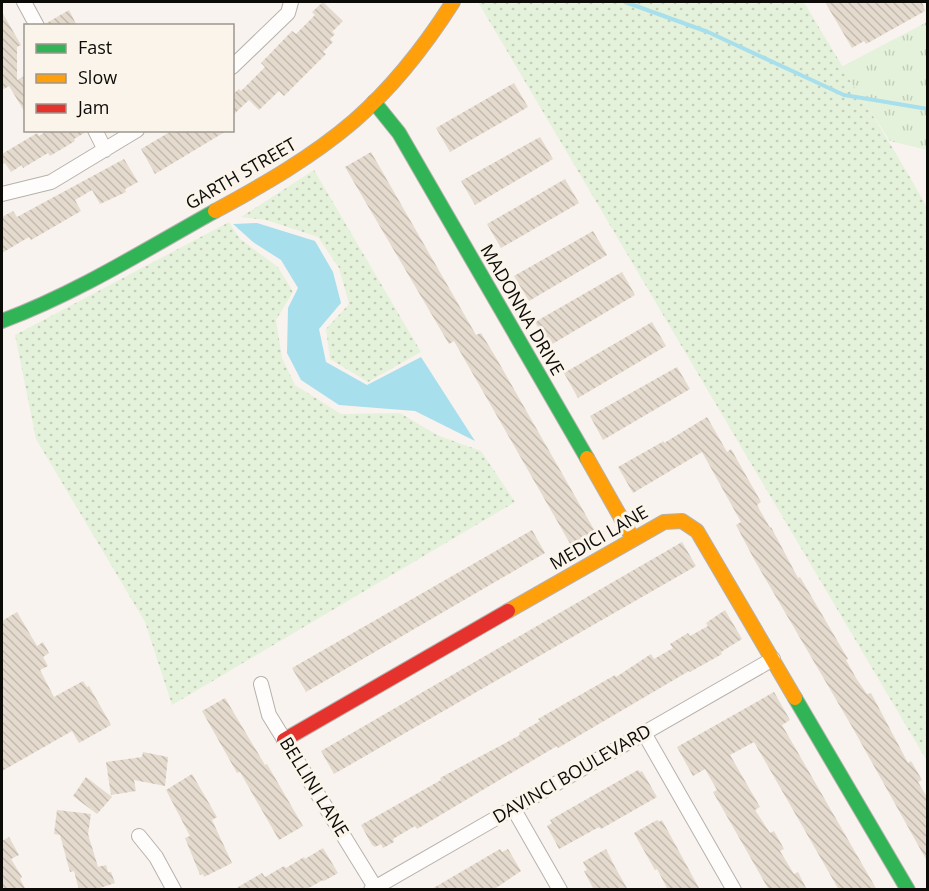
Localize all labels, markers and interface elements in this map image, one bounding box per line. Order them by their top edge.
legend [24,24,234,132]
text: Fast [78,35,112,59]
text: Slow [78,65,117,89]
text: Jam [76,95,110,119]
street label: GARTH STREET [181,132,300,215]
street label: MADONNA DRIVE [476,240,570,379]
street label: MEDICI LANE [545,499,652,575]
street label: DAVINCI BOULEVARD [488,718,655,828]
street label: BELLINI LANE [275,732,355,841]

